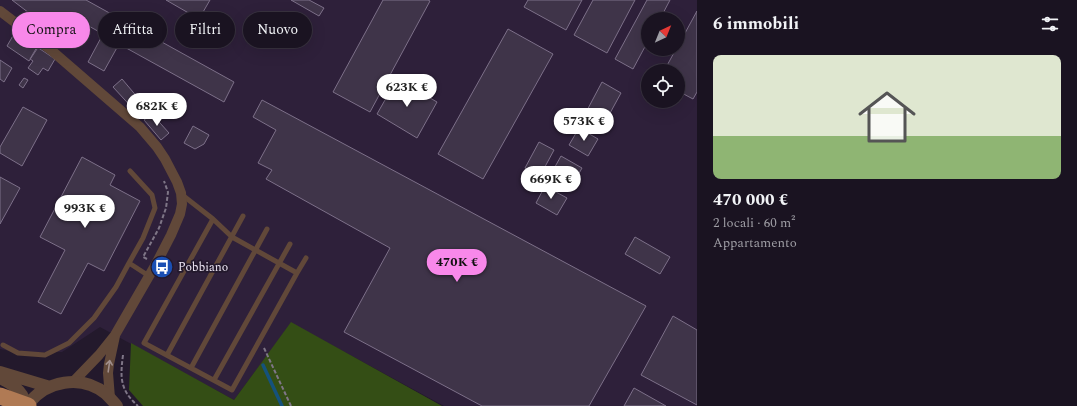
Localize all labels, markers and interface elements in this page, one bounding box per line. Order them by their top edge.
text: 6 immobili [713,11,799,37]
chip: Compra [12,12,90,48]
chip: Affitta [98,12,167,48]
chip: Filtri [175,12,235,48]
chip: Nuovo [243,12,312,48]
north arrow [641,12,685,56]
map controls [641,12,685,108]
icon: filters [1039,13,1061,35]
button: locate [641,64,685,108]
pin: 623K € [374,74,440,108]
text: 623K € [386,77,428,97]
icon: home [851,81,923,153]
pin: 682K € [124,93,190,127]
text: 682K € [136,96,178,116]
pin: 573K € [551,108,617,142]
text: 573K € [563,111,605,131]
pin: 669K € [518,166,584,200]
text: 669K € [530,169,572,189]
text: 470 000 € [713,187,788,213]
pin: 993K € [52,195,118,229]
text: 993K € [64,198,106,218]
text: 2 locali · 60 m² [713,213,795,233]
text: Appartamento [713,233,797,253]
pin: 470K € [424,249,490,283]
text: 470K € [436,252,478,272]
bus stop icon: Pobbiano [149,254,175,280]
place label: Pobbiano [178,258,228,277]
one-way arrow [105,360,113,373]

